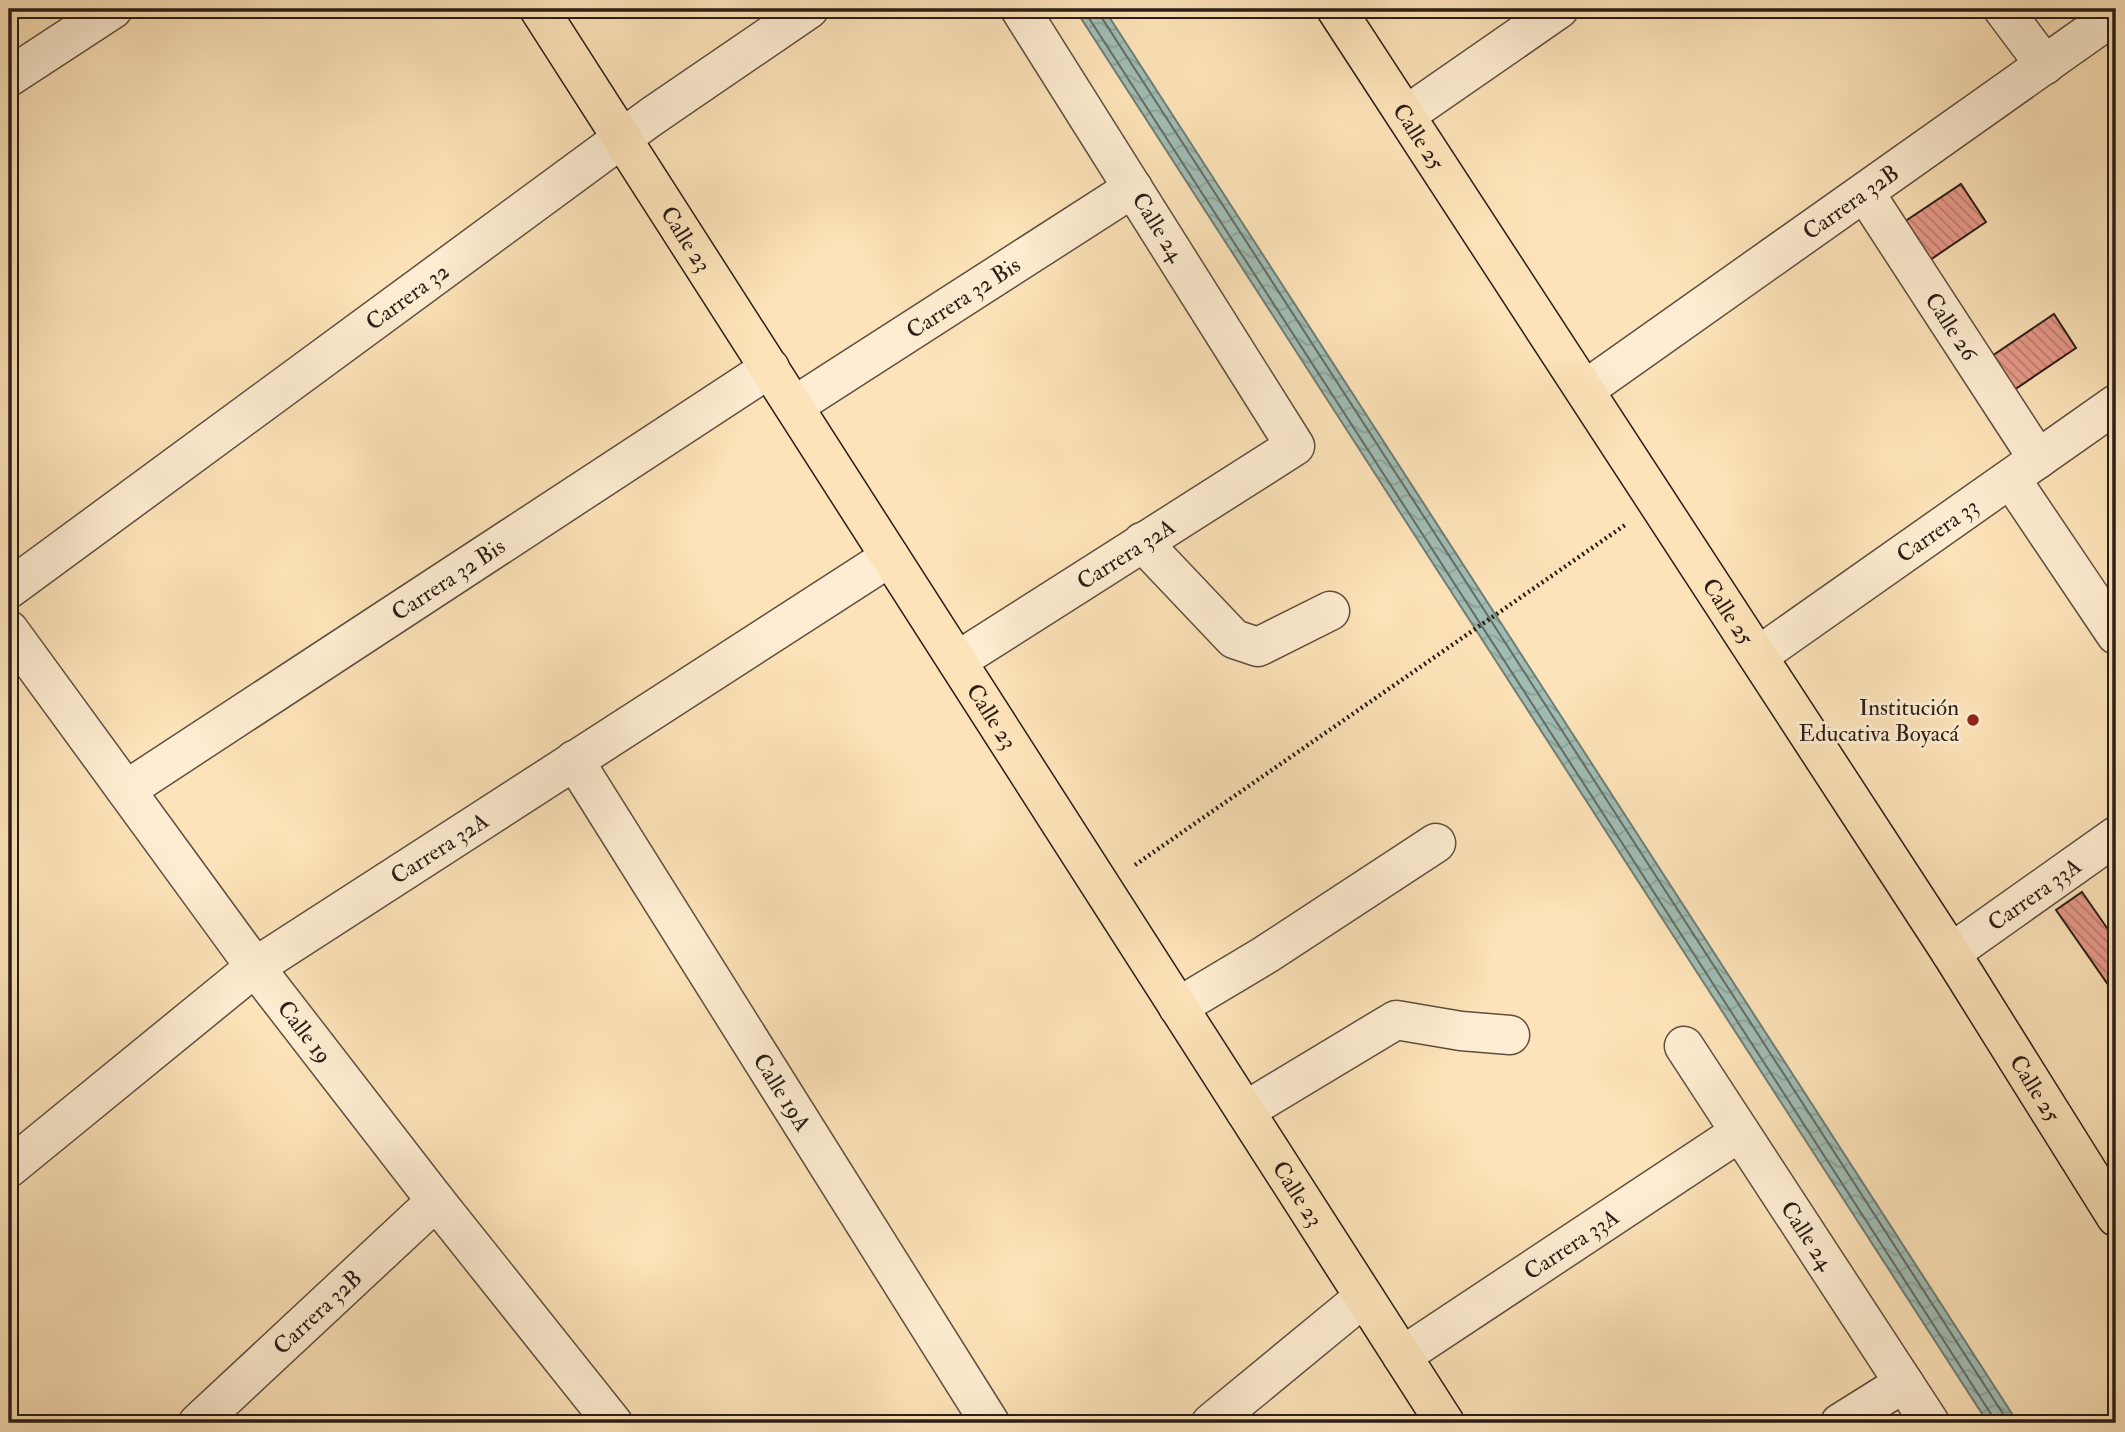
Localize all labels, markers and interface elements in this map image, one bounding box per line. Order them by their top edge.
street label: Calle 25 [1387,97,1451,175]
street label: Carrera 32B [1797,158,1904,246]
street label: Calle 24 [1125,187,1191,268]
street label: Calle 23 [654,200,718,277]
street label: Carrera 32 Bis [900,250,1026,345]
street label: Carrera 32 [360,256,454,337]
street label: Calle 26 [1919,287,1985,367]
street label: Carrera 33 [1891,491,1984,569]
street label: Carrera 32A [1071,511,1181,596]
street label: Carrera 32 Bis [386,531,510,627]
street label: Calle 25 [1696,572,1761,650]
street label: Calle 23 [960,678,1024,755]
place label: Institución Educativa Boyacá [1799,693,1960,748]
marker: Institución Educativa Boyacá [1965,712,1981,728]
street label: Carrera 32A [385,806,494,890]
street label: Carrera 33A [1982,851,2087,937]
street label: Calle 19 [271,994,339,1069]
street label: Calle 19A [747,1048,818,1137]
street label: Calle 25 [2004,1049,2067,1127]
street label: Calle 23 [1266,1155,1330,1232]
street label: Calle 24 [1774,1195,1841,1277]
street label: Carrera 33A [1518,1202,1625,1286]
street label: Carrera 32B [267,1263,368,1360]

